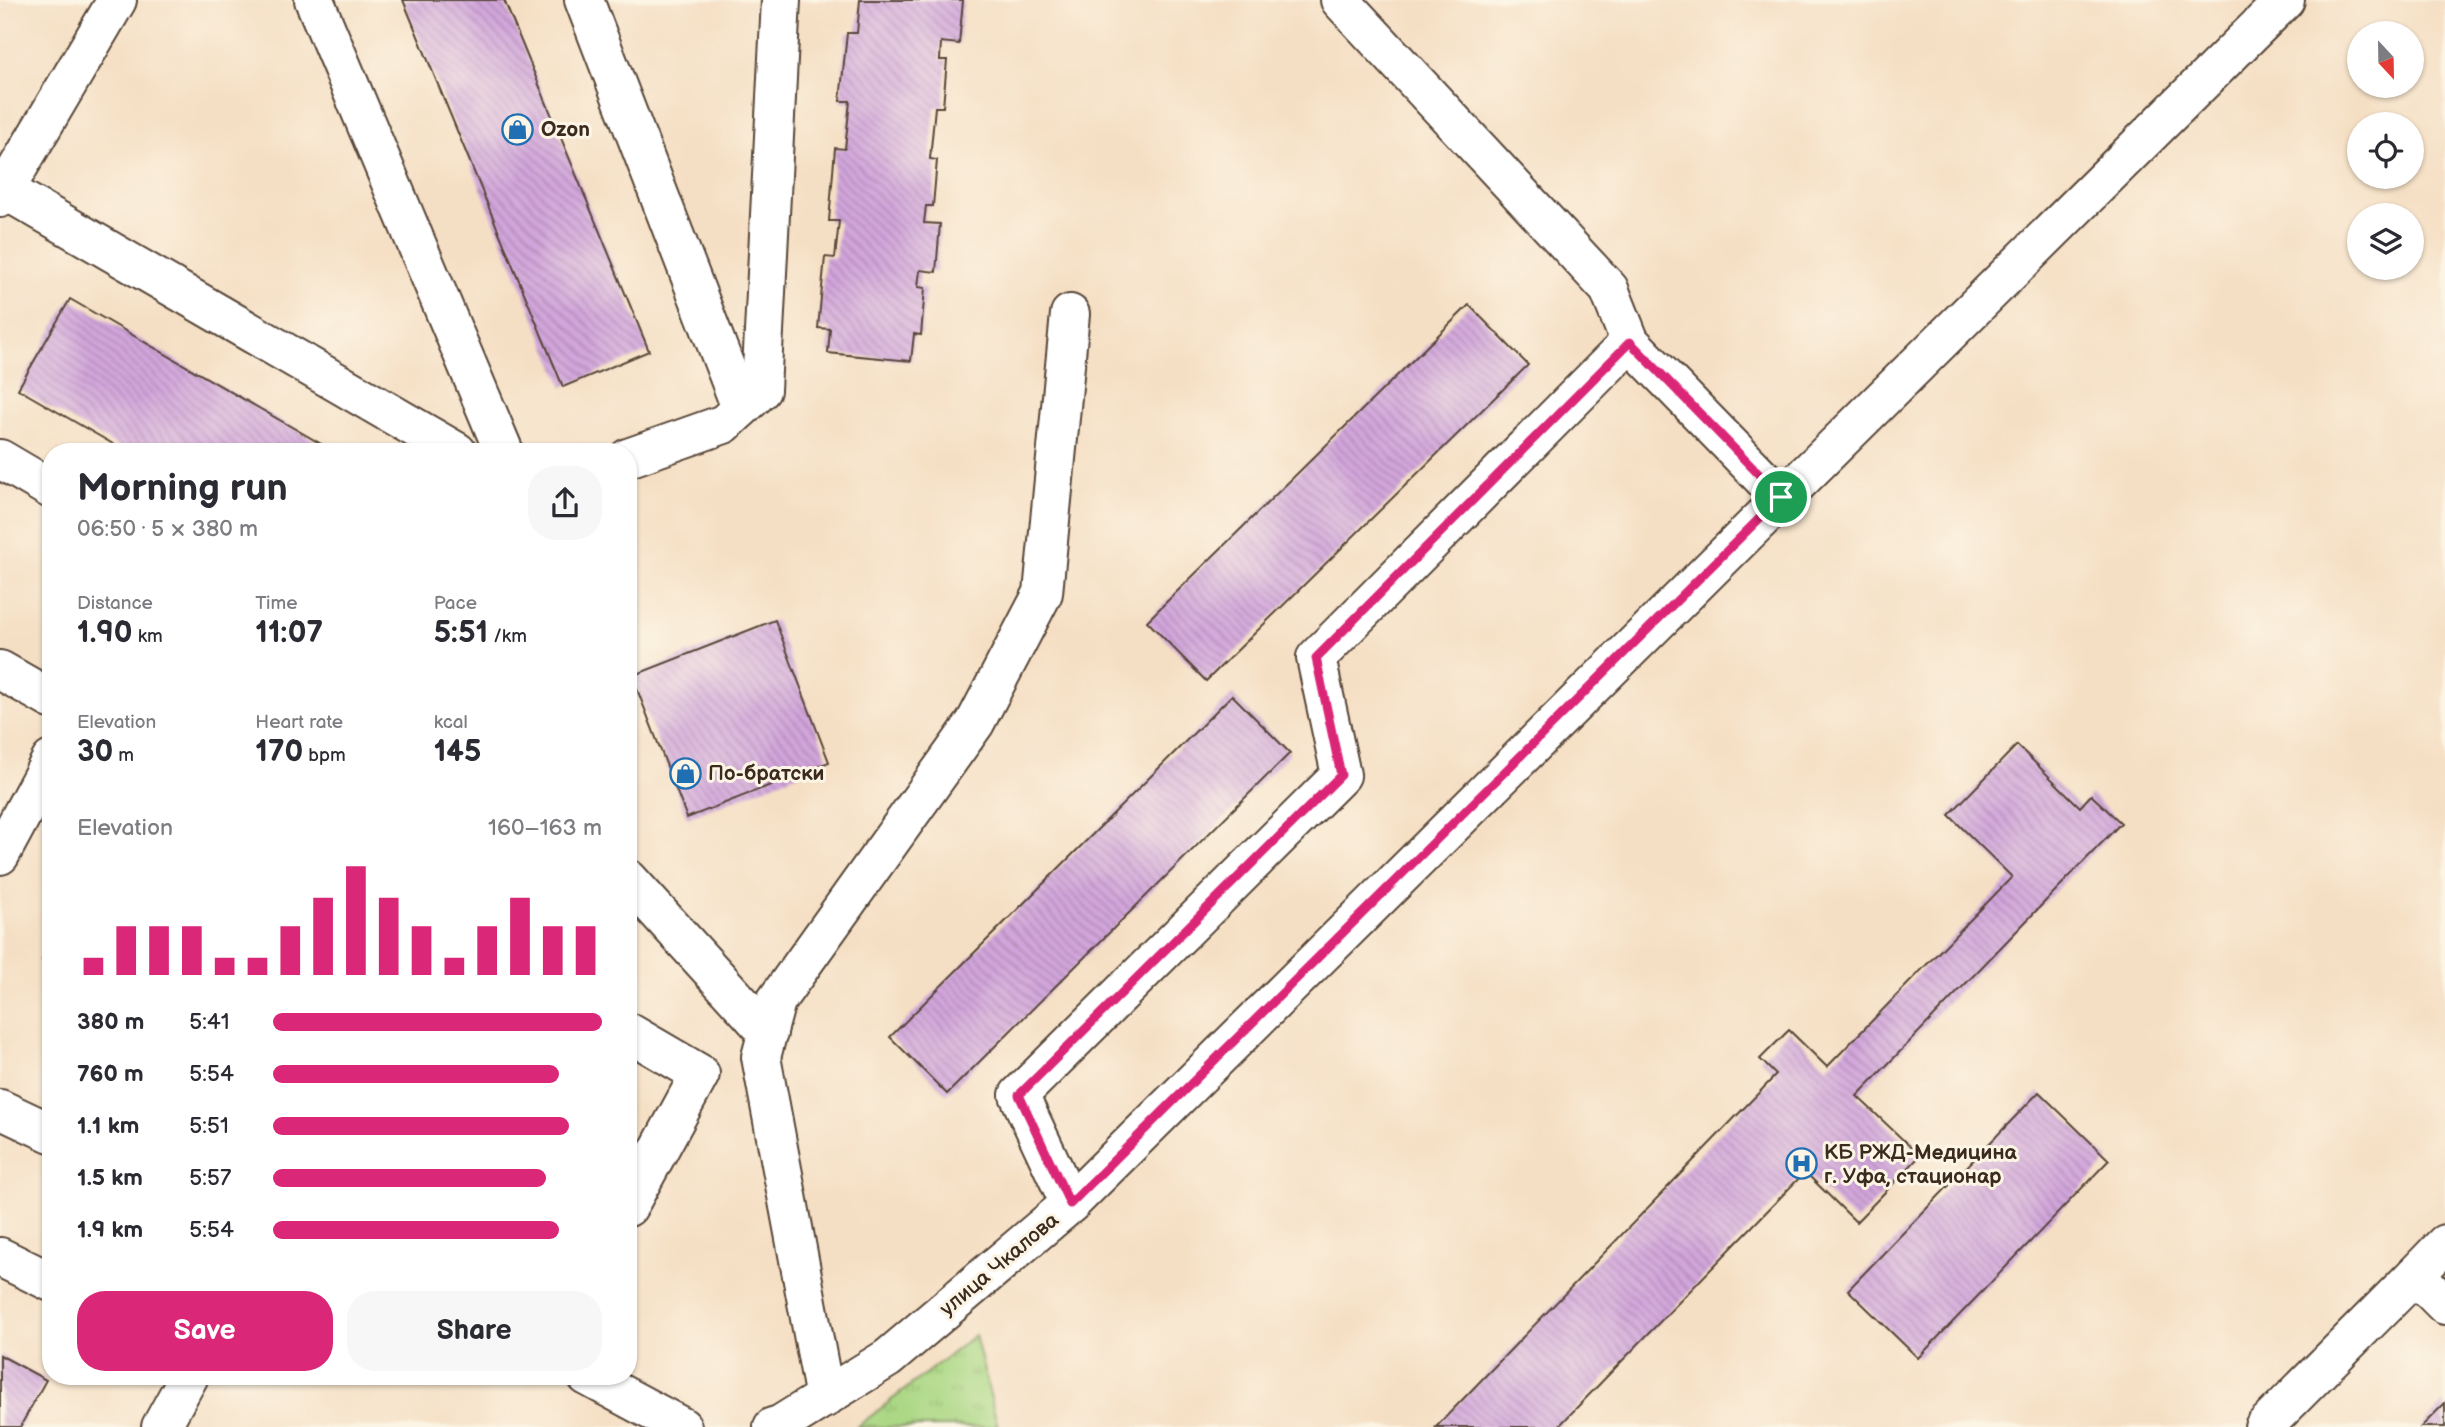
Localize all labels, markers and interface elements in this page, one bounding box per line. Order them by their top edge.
north arrow [2347,21,2424,98]
map controls [2347,21,2424,280]
shop icon: Ozon [501,112,535,146]
button: locate [2347,112,2424,189]
place label: Ozon [541,117,590,142]
button: layers [2347,203,2424,280]
text: Morning run [77,466,288,511]
button: share [528,466,602,540]
pin [1751,467,1811,527]
icon: arrive [1762,478,1800,516]
text: 06:50 · 5 × 380 m [77,515,258,543]
text: Distance [77,592,153,615]
text: Time [255,592,297,615]
text: Pace [434,592,477,615]
text: 1.90 [77,615,133,651]
text: 11:07 [255,615,323,651]
text: 5:51 [434,615,488,651]
text: km [133,625,163,648]
text: /km [488,625,527,648]
text: Elevation [77,711,156,734]
text: Heart rate [255,711,343,734]
text: kcal [434,711,468,734]
text: 30 [77,734,113,770]
text: 170 [255,734,303,770]
text: 145 [434,734,481,770]
text: m [113,744,134,767]
text: bpm [303,744,346,767]
shop icon: По-братски [668,756,702,790]
place label: По-братски [708,761,824,786]
text: Elevation [77,814,173,842]
text: 160–163 m [488,814,602,842]
text: 380 m [77,1008,144,1036]
text: 5:41 [189,1008,230,1036]
text: 760 m [77,1060,144,1088]
text: 5:54 [189,1060,234,1088]
text: 1.1 km [77,1112,139,1140]
text: 5:51 [189,1112,229,1140]
place label: КБ РЖД-Медицина г. Уфа, стационар [1824,1140,2017,1189]
hospital icon: КБ РЖД-Медицина г. Уфа, стационар [1784,1147,1818,1181]
text: 1.5 km [77,1164,143,1192]
text: 5:57 [189,1164,231,1192]
street label: улица Чкалова [935,1207,1064,1321]
text: 1.9 km [77,1216,143,1244]
text: 5:54 [189,1216,234,1244]
button: Save [77,1291,333,1371]
button: Share [347,1291,602,1371]

